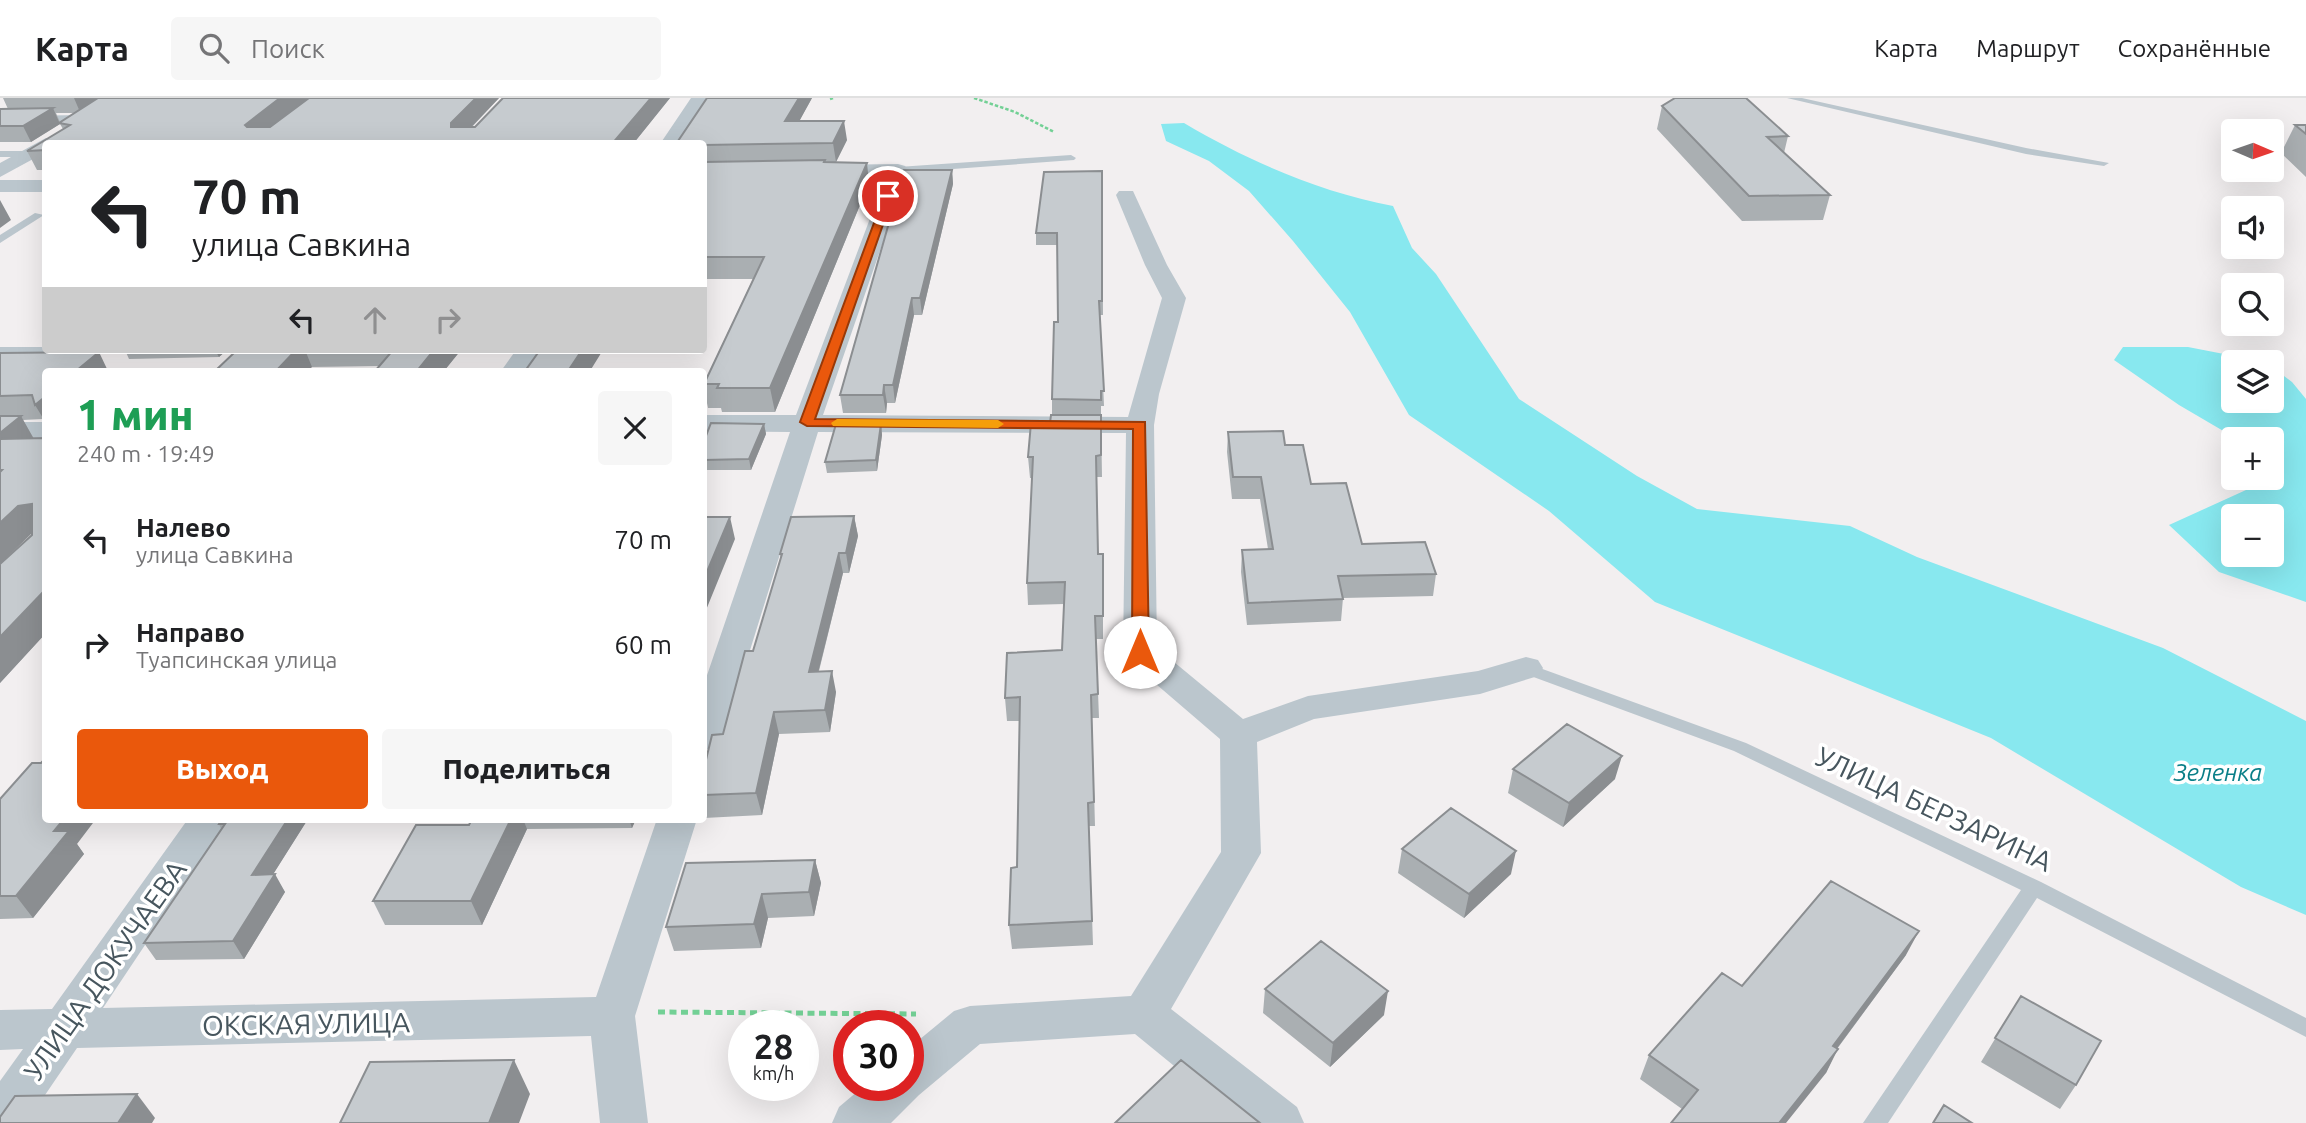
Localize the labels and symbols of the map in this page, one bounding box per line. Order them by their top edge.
north arrow [2221,119,2284,182]
pin [858,166,918,226]
position arrow [1103,615,1177,689]
street label: УЛИЦА БЕРЗАРИНА [1811,740,2057,877]
water label: Зеленка [2173,759,2262,786]
street label: УЛИЦА ДОКУЧАЕВА [17,854,192,1085]
street label: ОКСКАЯ УЛИЦА [202,1006,410,1041]
speed limit sign: 30 [833,1010,924,1101]

